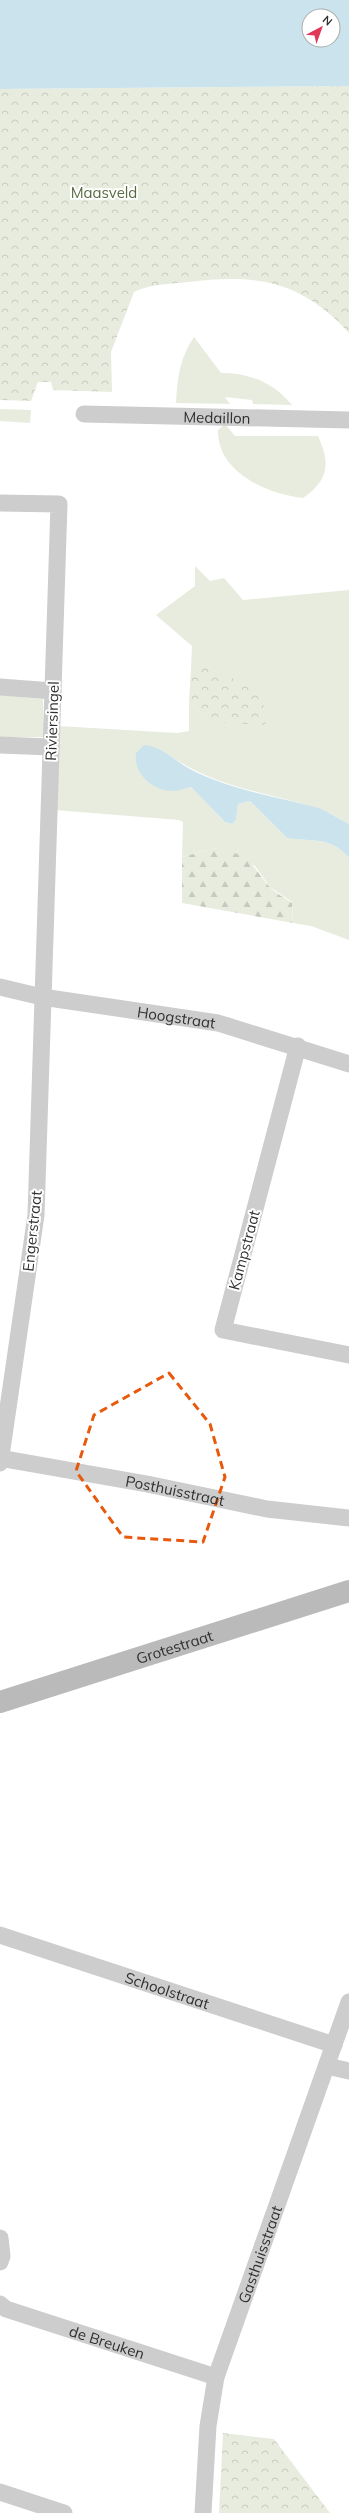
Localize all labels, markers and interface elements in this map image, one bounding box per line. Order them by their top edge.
north arrow [301,8,341,48]
text: N [320,12,335,28]
park label: Maasveld [71,183,137,202]
street label: Medaillon [183,407,251,427]
street label: Riviersingel [41,681,63,761]
street label: Hoogstraat [136,1002,217,1032]
street label: Engerstraat [18,1190,46,1272]
street label: Kampstraat [224,1208,264,1292]
street label: Posthuisstraat [124,1471,226,1509]
street label: Grotestraat [134,1625,215,1668]
street label: Schoolstraat [123,1967,212,2013]
street label: Gasthuisstraat [233,2203,286,2306]
street label: de Breuken [67,2321,147,2363]

